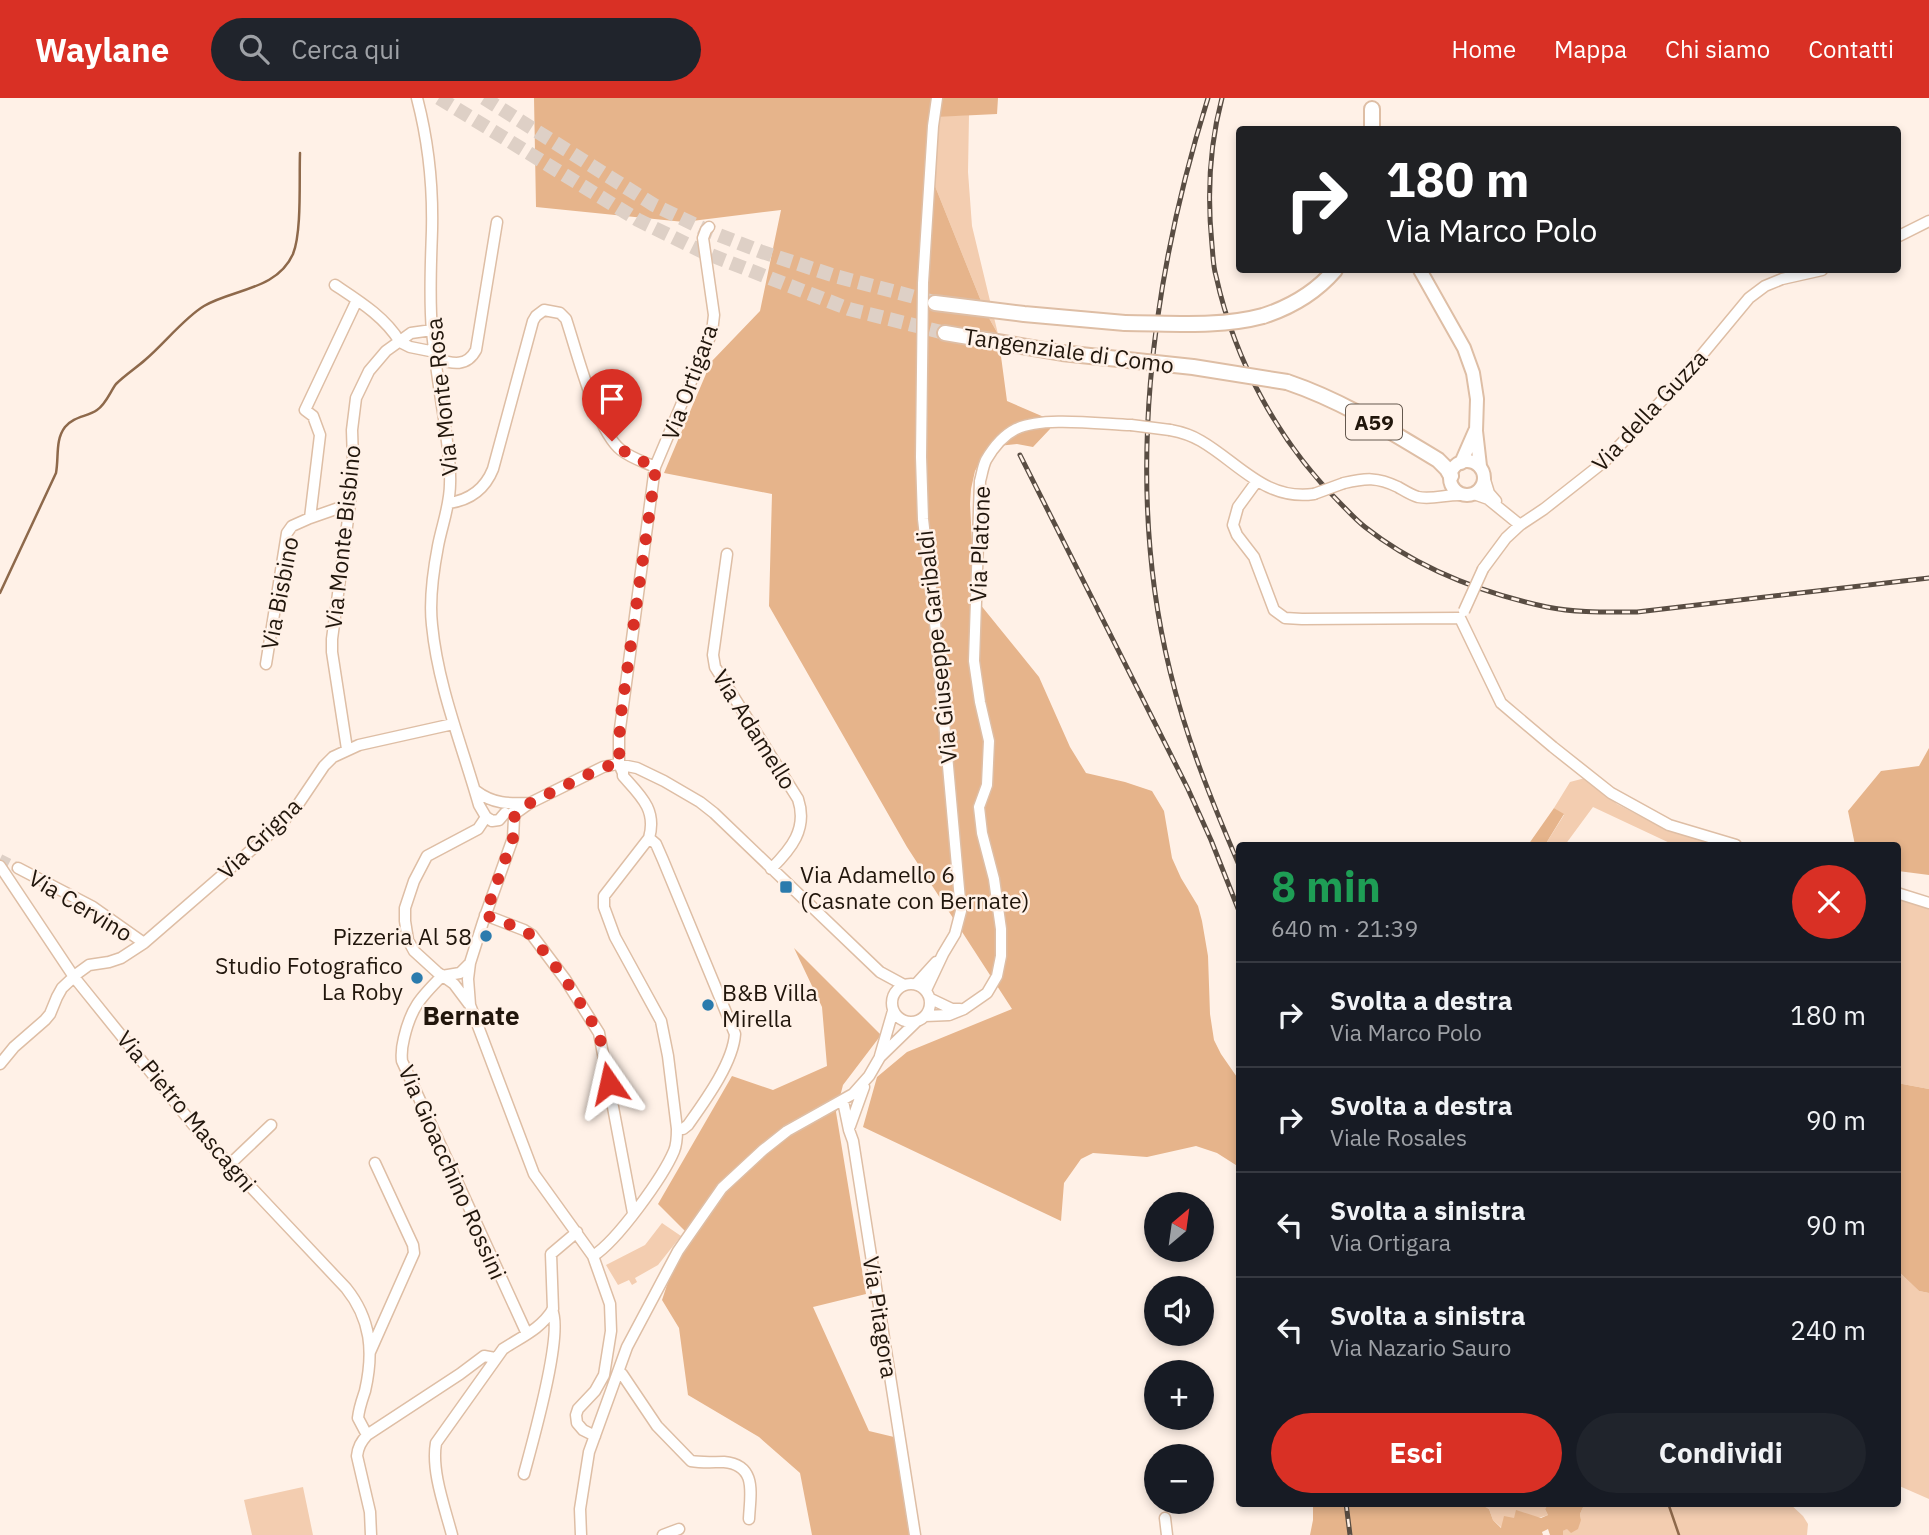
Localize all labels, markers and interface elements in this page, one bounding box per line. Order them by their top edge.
search box [211,18,701,81]
text: Waylane [35,28,169,71]
icon: search [235,30,273,68]
text: Cerca qui [291,32,401,66]
text: Home [1452,33,1516,65]
text: Mappa [1554,33,1627,65]
text: Chi siamo [1665,33,1770,65]
text: Contatti [1808,33,1894,65]
text: 180 m [1386,147,1530,210]
icon: right [1271,154,1362,245]
text: Via Marco Polo [1386,209,1597,251]
street label: Via Monte Rosa [418,316,464,478]
street label: Via Ortigara [654,320,724,444]
street label: Tangenziale di Como [962,320,1176,380]
street label: Via della Guzza [1585,343,1713,477]
pin [582,369,642,441]
icon: arrive [593,380,631,418]
road number: A59 [1346,404,1402,440]
street label: Via Monte Bisbino [317,443,367,631]
street label: Via Platone [962,485,996,603]
street label: Via Giuseppe Garibaldi [909,529,963,765]
street label: Via Bisbino [253,534,305,652]
street label: Via Adamello [706,663,804,795]
street label: Via Grigna [211,791,307,885]
place label: Via Adamello 6 (Casnate con Bernate) [800,859,1029,915]
text: 8 min [1271,859,1381,914]
street label: Via Cervino [24,862,138,948]
button: close [1792,865,1866,939]
marker: Via Adamello 6 (Casnate con Bernate) [778,879,794,895]
text: 640 m · 21:39 [1271,913,1418,943]
place label: Pizzeria Al 58 [333,921,472,951]
marker: Pizzeria Al 58 [478,928,494,944]
place label: Studio Fotografico La Roby [215,950,404,1006]
marker: Studio Fotografico La Roby [409,970,425,986]
place label: B&B Villa Mirella [722,977,818,1033]
text: Svolta a destra [1330,983,1512,1017]
icon: right [1271,996,1309,1034]
marker: B&B Villa Mirella [700,997,716,1013]
district label: Bernate [422,998,520,1032]
text: 180 m [1790,998,1866,1032]
text: Via Marco Polo [1330,1017,1482,1047]
street label: Via Pietro Mascagni [111,1024,263,1198]
position arrow [572,1046,646,1120]
street label: Via Gioacchino Rossini [392,1060,514,1284]
text: Svolta a destra [1330,1088,1512,1122]
icon: right [1271,1101,1309,1139]
text: 90 m [1806,1103,1866,1137]
text: Viale Rosales [1330,1122,1467,1152]
north arrow [1144,1192,1214,1262]
map controls [1144,1192,1214,1514]
text: Svolta a sinistra [1330,1193,1526,1227]
icon: left [1271,1206,1309,1244]
text: 90 m [1806,1208,1866,1242]
text: Via Ortigara [1330,1227,1451,1257]
street label: Via Pitagora [857,1254,905,1380]
button: sound [1144,1276,1214,1346]
text: Svolta a sinistra [1330,1298,1526,1332]
icon: left [1271,1311,1309,1349]
text: 240 m [1790,1313,1866,1347]
text: Via Nazario Sauro [1330,1332,1511,1362]
button: + [1144,1360,1214,1430]
button: Esci [1271,1413,1562,1493]
button: Condividi [1576,1413,1866,1493]
button: − [1144,1444,1214,1514]

